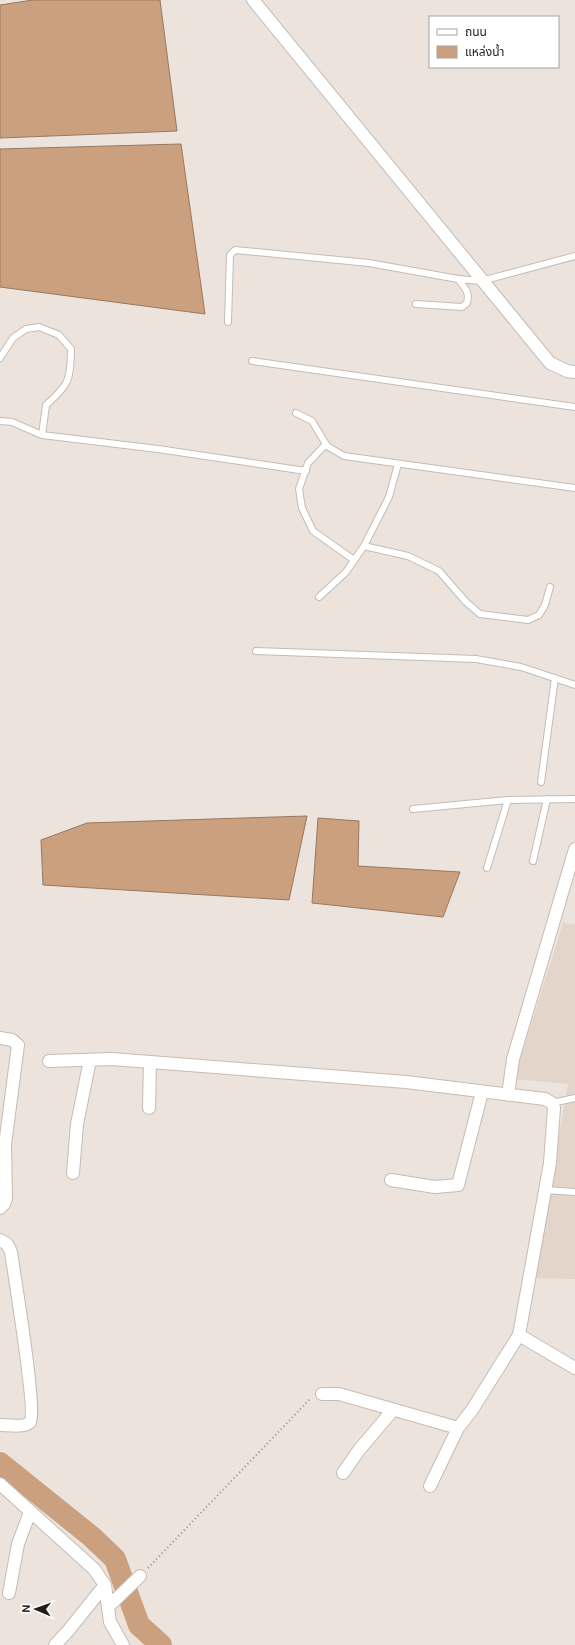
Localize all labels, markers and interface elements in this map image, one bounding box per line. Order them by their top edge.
legend [429,16,559,68]
text: ถนน [465,24,487,40]
text: แหล่งน้ำ [465,43,504,60]
north arrow [16,1589,56,1629]
text: N [19,1604,33,1613]

